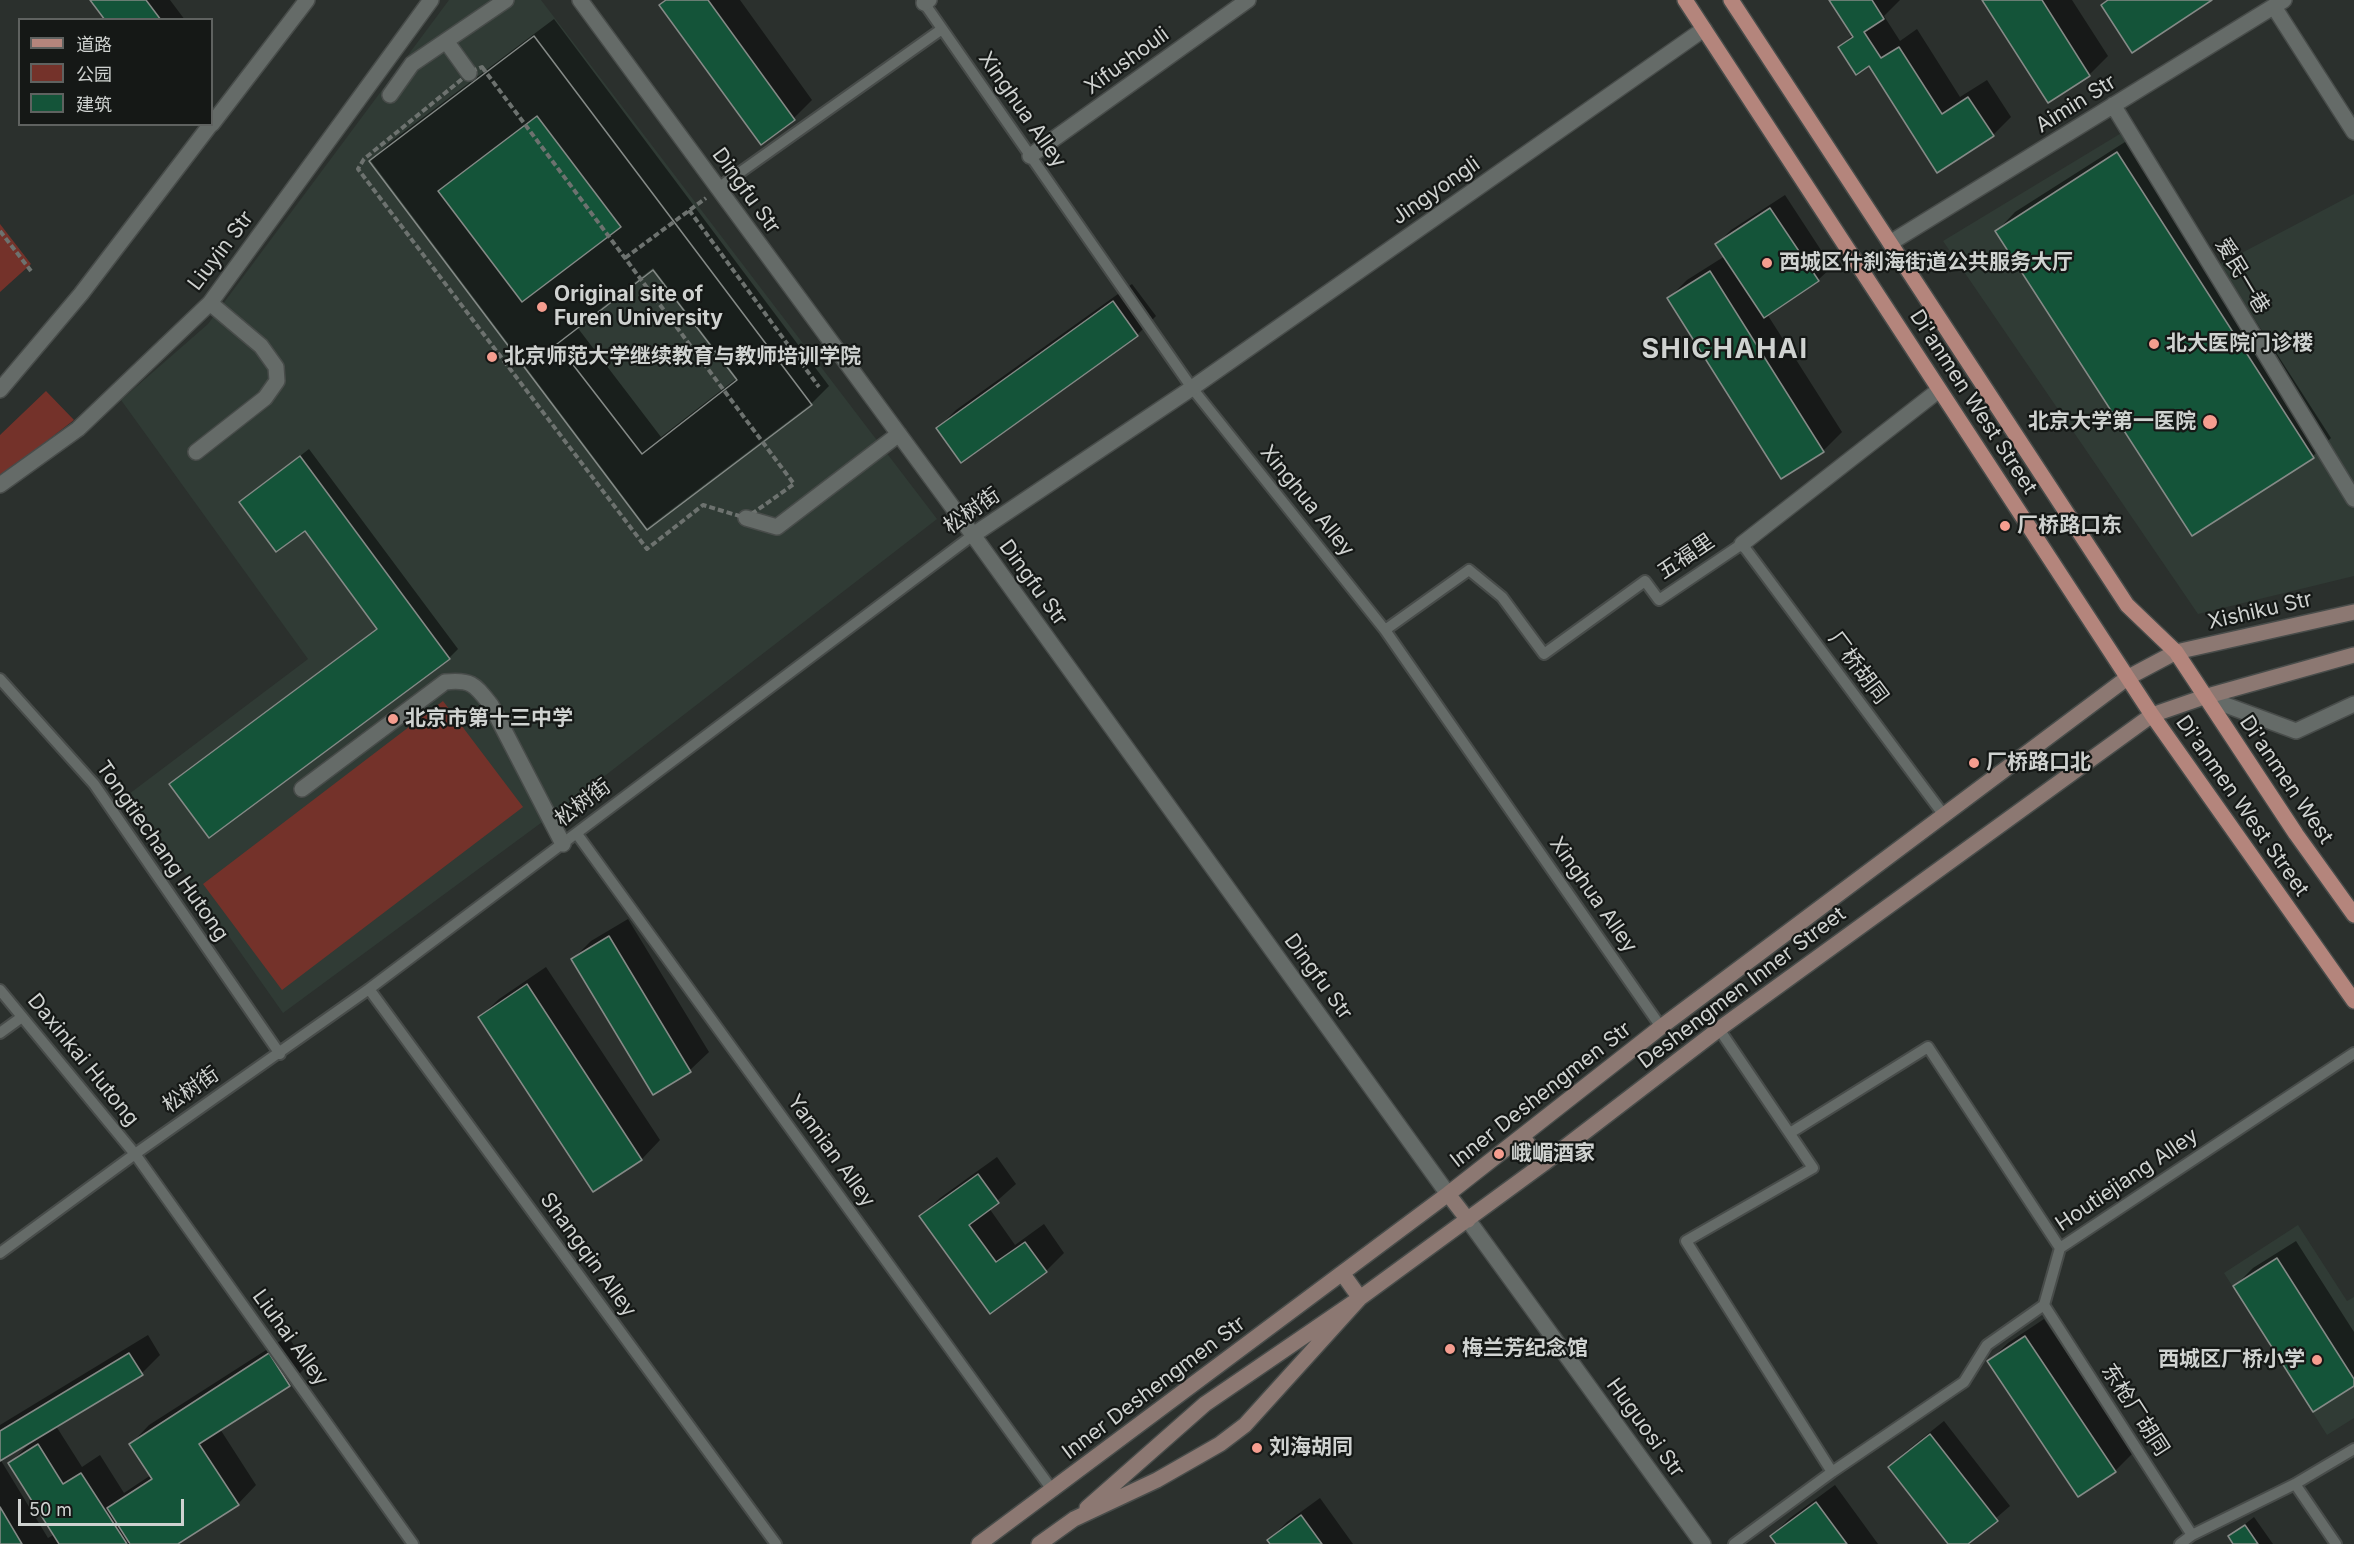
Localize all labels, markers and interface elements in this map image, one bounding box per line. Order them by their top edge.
legend [18,18,213,126]
street label: Xifushouli [1080,22,1174,100]
text: 道路 [76,34,112,55]
street label: Xinghua Alley [973,47,1071,173]
text: 公园 [76,64,112,85]
street label: Aimin Str [2031,70,2121,138]
text: 建筑 [76,94,112,115]
street label: Dingfu Str [706,143,786,239]
street label: Jingyongli [1387,151,1485,231]
street label: Liuyin Str [183,206,259,296]
street label: 爱民一巷 [2210,234,2274,318]
place label: 西城区什刹海街道公共服务大厅 [1779,250,2073,276]
marker: 西城区什刹海街道公共服务大厅 [1760,256,1774,270]
place label: Original site of Furen University [554,282,723,332]
marker: Original site of Furen University [535,300,549,314]
street label: Di'anmen West Street [1904,305,2042,499]
place label: 北大医院门诊楼 [2166,331,2313,357]
district label: SHICHAHAI [1641,334,1809,366]
marker: 北大医院门诊楼 [2147,337,2161,351]
place label: 北京师范大学继续教育与教师培训学院 [504,344,861,370]
marker: 北京师范大学继续教育与教师培训学院 [485,350,499,364]
place label: 北京大学第一医院 [2028,409,2196,435]
marker: 北京大学第一医院 [2201,413,2219,431]
street label: Xinghua Alley [1255,440,1359,562]
street label: 松树街 [939,483,1005,539]
place label: 厂桥路口东 [2017,513,2122,539]
marker: 厂桥路口东 [1998,519,2012,533]
street label: 五福里 [1653,529,1719,585]
street label: Dingfu Str [993,535,1073,631]
street label: Xishiku Str [2205,587,2315,635]
street label: 厂桥胡同 [1823,627,1893,709]
place label: 北京市第十三中学 [405,706,573,732]
street label: Di'anmen West Street [2170,711,2314,901]
street label: Di'anmen West [2234,711,2338,849]
marker: 北京市第十三中学 [386,712,400,726]
place label: 厂桥路口北 [1986,750,2091,776]
street label: Tongtiechang Hutong [90,756,234,946]
marker: 厂桥路口北 [1967,756,1981,770]
street label: 松树街 [550,774,616,832]
street label: Xinghua Alley [1544,832,1642,958]
street label: Deshengmen Inner Street [1633,902,1851,1074]
street label: Dingfu Str [1278,929,1358,1025]
street label: Daxinkai Hutong [22,989,144,1131]
street label: Inner Deshengmen Str [1446,1017,1636,1173]
street label: 松树街 [158,1062,224,1118]
street label: Yannian Alley [782,1090,880,1212]
street label: Houtiejiang Alley [2051,1123,2203,1237]
place label: 峨嵋酒家 [1511,1141,1595,1167]
marker: 峨嵋酒家 [1492,1147,1506,1161]
street label: Shangqin Alley [534,1188,642,1322]
street label: Liuhai Alley [247,1285,333,1391]
street label: Inner Deshengmen Str [1058,1311,1250,1465]
place label: 梅兰芳纪念馆 [1462,1336,1588,1362]
marker: 梅兰芳纪念馆 [1443,1342,1457,1356]
place label: 西城区厂桥小学 [2158,1347,2305,1373]
marker: 西城区厂桥小学 [2310,1353,2324,1367]
street label: 东枪厂胡同 [2096,1359,2174,1461]
street label: Huguosi Str [1601,1374,1689,1482]
place label: 刘海胡同 [1269,1435,1353,1461]
marker: 刘海胡同 [1250,1441,1264,1455]
scale bar [21,1487,188,1525]
text: 50 m [29,1499,72,1520]

